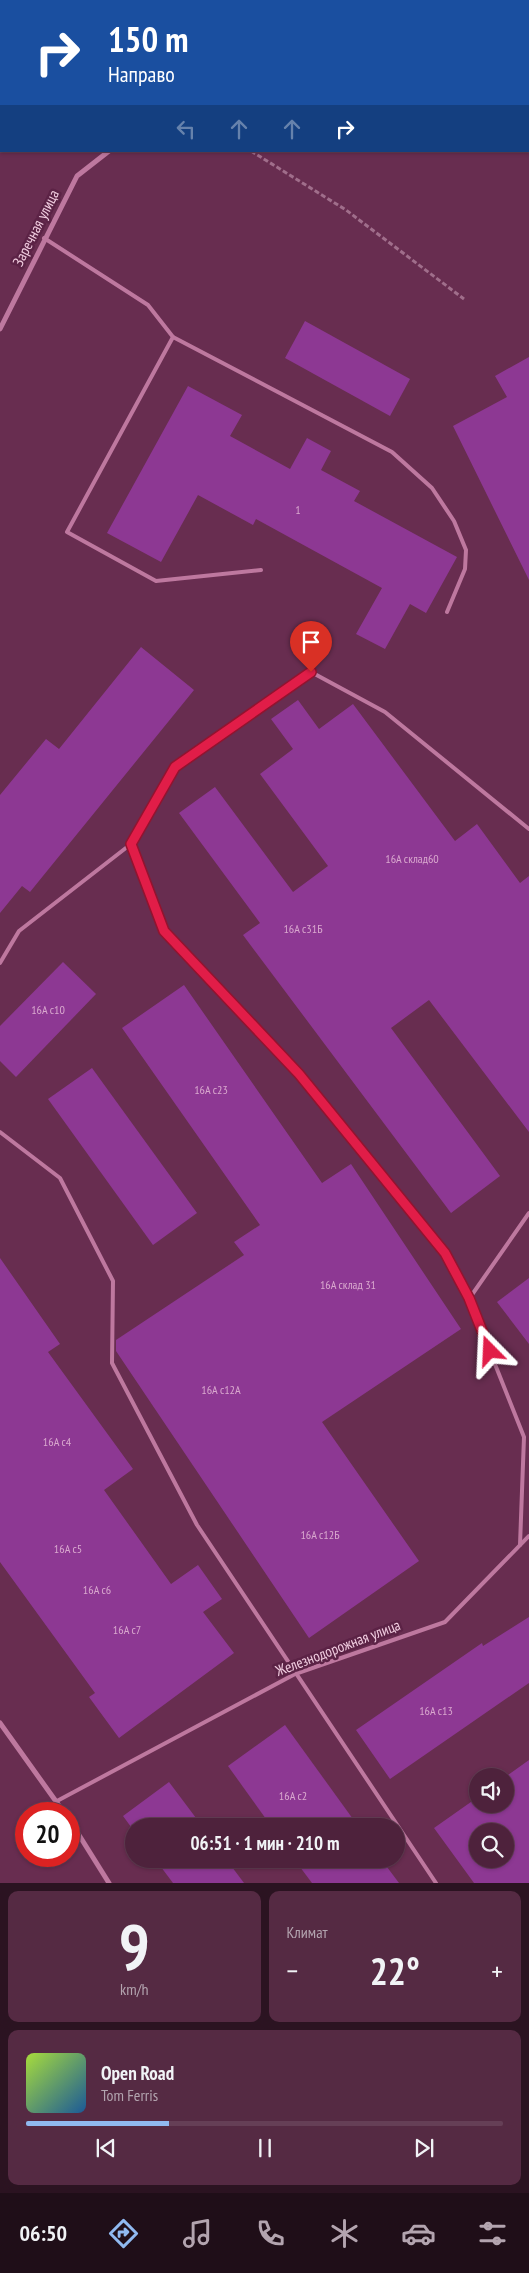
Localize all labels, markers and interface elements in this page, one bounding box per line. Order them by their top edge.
text: 150 m [108,16,189,62]
icon: right [25,20,90,85]
text: Направо [108,60,175,88]
icon: left [172,115,200,143]
icon: ahead [225,115,253,143]
icon: ahead [278,115,306,143]
icon: right [331,115,359,143]
street label: Заречная улица [8,186,63,269]
house number: 1 [295,502,301,517]
pin [290,621,332,672]
icon: arrive [297,628,325,656]
house number: 16А склад60 [385,851,439,866]
house number: 16А с31Б [283,921,323,936]
house number: 16А с10 [31,1002,65,1017]
house number: 16А с23 [194,1082,228,1097]
house number: 16А склад 31 [320,1277,376,1292]
position arrow [463,1324,515,1376]
house number: 16А с12А [201,1382,241,1397]
house number: 16А с4 [43,1434,72,1449]
house number: 16А с12Б [300,1527,340,1542]
house number: 16А с5 [54,1541,82,1556]
house number: 16А с6 [83,1582,111,1597]
street label: Железнодорожная улица [272,1615,403,1680]
house number: 16А с7 [113,1622,141,1637]
house number: 16А с13 [419,1703,453,1718]
map controls [469,1768,514,1868]
button: sound [469,1768,514,1813]
house number: 16А с2 [279,1788,307,1803]
speed limit sign: 20 [15,1802,80,1867]
button: search [469,1823,514,1868]
text: 06:51 · 1 мин · 210 m [191,1831,339,1855]
text: 9 [119,1904,150,1988]
text: Климат [287,1922,328,1942]
text: 22° [370,1946,420,1995]
text: − [287,1952,298,1989]
text: + [491,1952,503,1989]
text: km/h [120,1979,148,1999]
text: Open Road [101,2061,174,2085]
text: Tom Ferris [101,2085,158,2105]
icon: previous [92,2134,120,2162]
icon: pause [251,2134,279,2162]
icon: next [410,2134,438,2162]
icon: directions [106,2216,141,2251]
icon: music [180,2216,215,2251]
icon: phone [253,2216,288,2251]
icon: climate [327,2216,362,2251]
icon: car [401,2216,436,2251]
icon: filters [475,2216,510,2251]
text: 06:50 [19,2219,67,2247]

